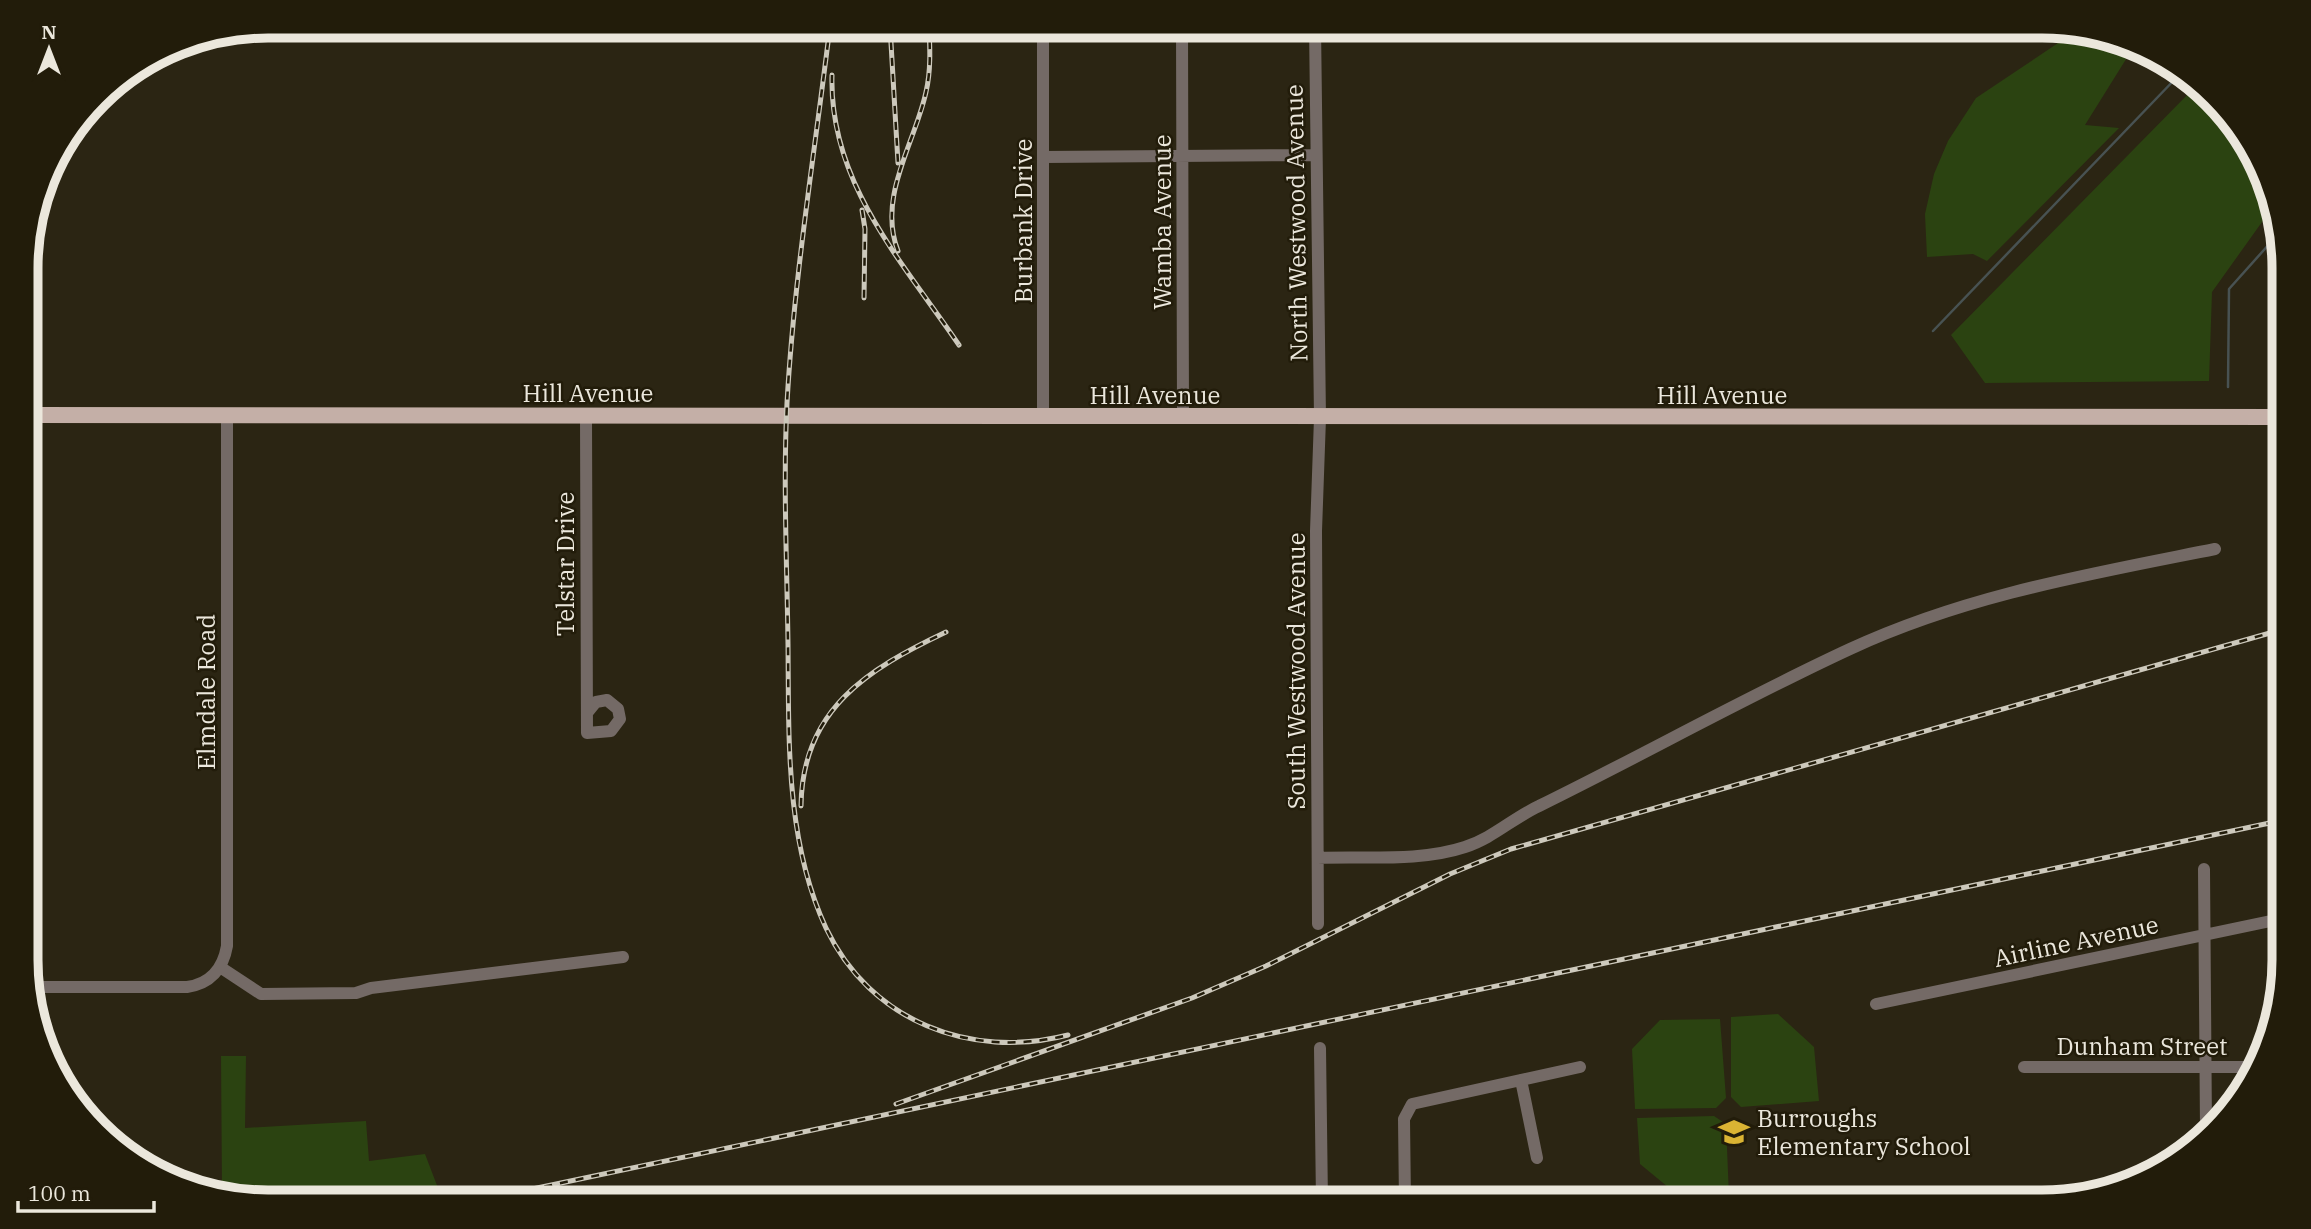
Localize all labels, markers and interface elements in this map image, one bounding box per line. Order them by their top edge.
north arrow [14,14,84,84]
text: N [41,20,57,44]
street label: North Westwood Avenue [1278,84,1314,362]
street label: Wamba Avenue [1146,134,1178,310]
street label: Burbank Drive [1007,139,1039,303]
street label: Hill Avenue [523,377,653,409]
street label: Hill Avenue [1090,379,1220,411]
street label: Hill Avenue [1657,379,1787,411]
street label: Telstar Drive [549,492,581,636]
street label: South Westwood Avenue [1280,532,1312,810]
street label: Elmdale Road [190,614,222,770]
street label: Airline Avenue [1991,908,2161,974]
street label: Dunham Street [2056,1030,2228,1062]
place label: Burroughs Elementary School [1757,1102,1971,1162]
school or university icon: Burroughs Elementary School [1717,1115,1751,1149]
scale bar [18,1170,154,1214]
text: 100 m [28,1179,91,1207]

